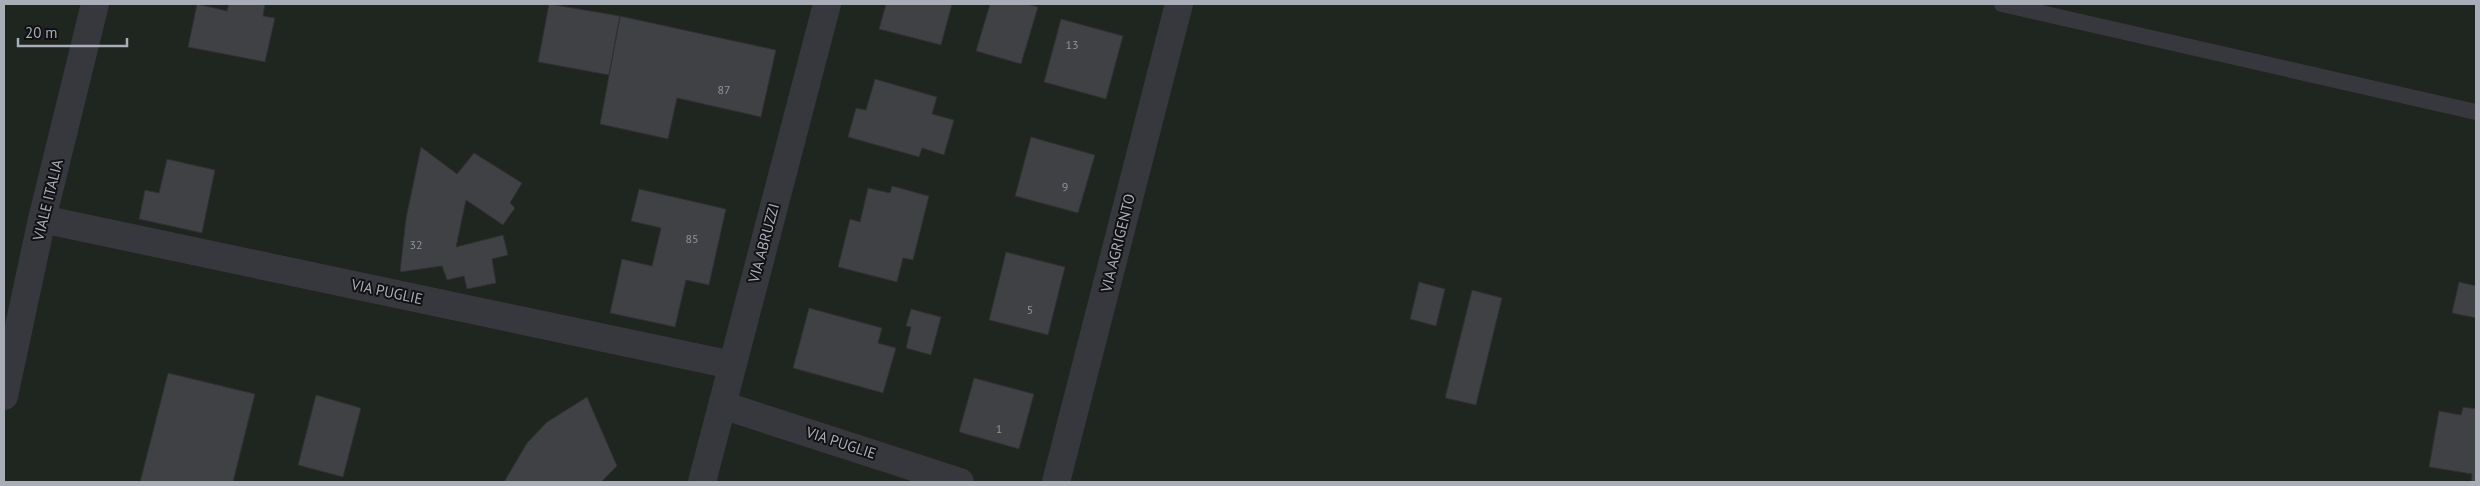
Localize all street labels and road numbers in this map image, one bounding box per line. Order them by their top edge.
street label: VIALE ITALIA [28,157,67,243]
street label: VIA AGRIGENTO [1096,192,1139,295]
street label: VIA ABRUZZI [744,201,783,286]
street label: VIA PUGLIE [349,274,425,308]
street label: VIA PUGLIE [803,422,879,463]

